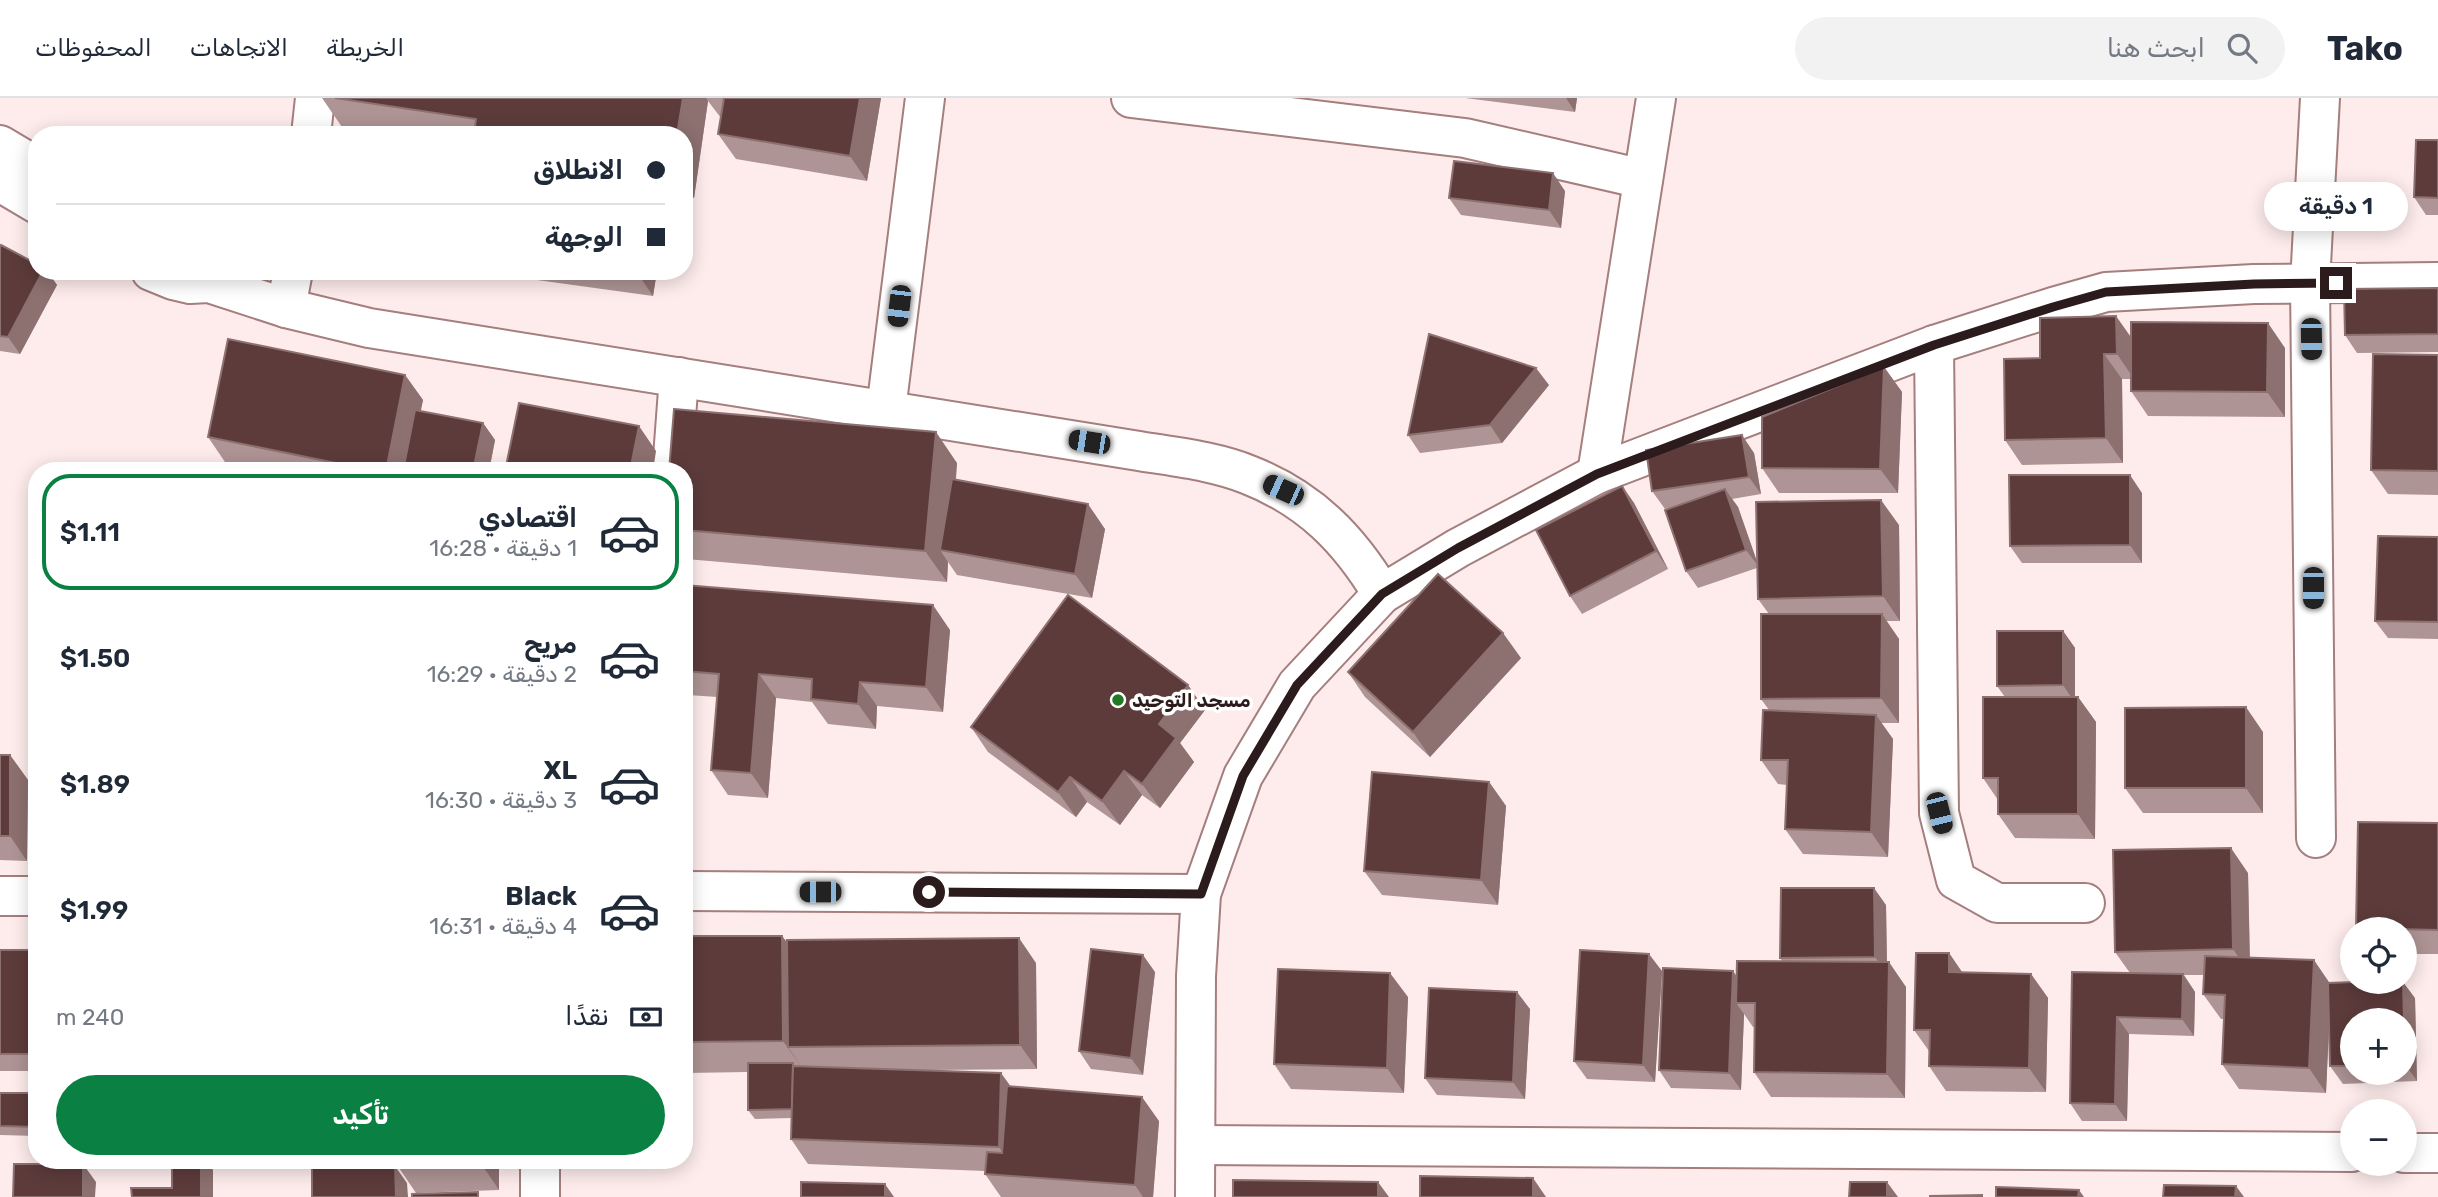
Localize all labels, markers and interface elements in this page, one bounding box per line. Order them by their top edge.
search box [1795,17,2285,80]
icon: search [2223,29,2261,67]
text: Tako [2327,29,2403,68]
text: ابحث هنا [2107,33,2205,64]
text: المحفوظات [35,34,152,62]
text: الاتجاهات [190,34,288,62]
text: الخريطة [326,34,404,62]
text: الانطلاق [533,155,623,186]
callout: 1 دقيقة [2264,181,2408,230]
text: 1 دقيقة [2299,192,2373,220]
text: الوجهة [545,222,623,253]
route end [2320,267,2352,299]
car [887,284,912,328]
car [2301,318,2322,360]
car [1067,428,1112,456]
car [1260,472,1307,508]
icon: car [598,501,661,564]
text: اقتصادي [478,503,577,534]
text: $1.11 [60,517,120,548]
text: 1 دقيقة · 16:28 [429,534,577,562]
car [2303,567,2324,609]
icon: car [598,627,661,690]
text: مريح [524,629,577,660]
text: $1.50 [60,643,130,674]
text: 2 دقيقة · 16:29 [427,660,577,688]
place label: مسجد التوحيد [1132,689,1251,712]
marker: مسجد التوحيد [1110,692,1126,708]
icon: car [598,753,661,816]
text: XL [544,755,577,786]
text: $1.89 [60,769,130,800]
text: 3 دقيقة · 16:30 [425,786,577,814]
car [1924,790,1955,836]
route start [913,876,945,908]
icon: car [598,879,661,942]
text: Black [505,881,577,912]
car [800,882,842,903]
text: $1.99 [60,895,128,926]
text: 4 دقيقة · 16:31 [429,912,577,940]
map controls [2340,917,2417,1176]
button: locate [2340,917,2417,994]
icon: cash [627,998,665,1036]
text: نقدًا [565,1001,609,1032]
text: 240 m [56,1003,124,1031]
button: + [2340,1008,2417,1085]
button: تأكيد [56,1075,665,1155]
button: − [2340,1099,2417,1176]

